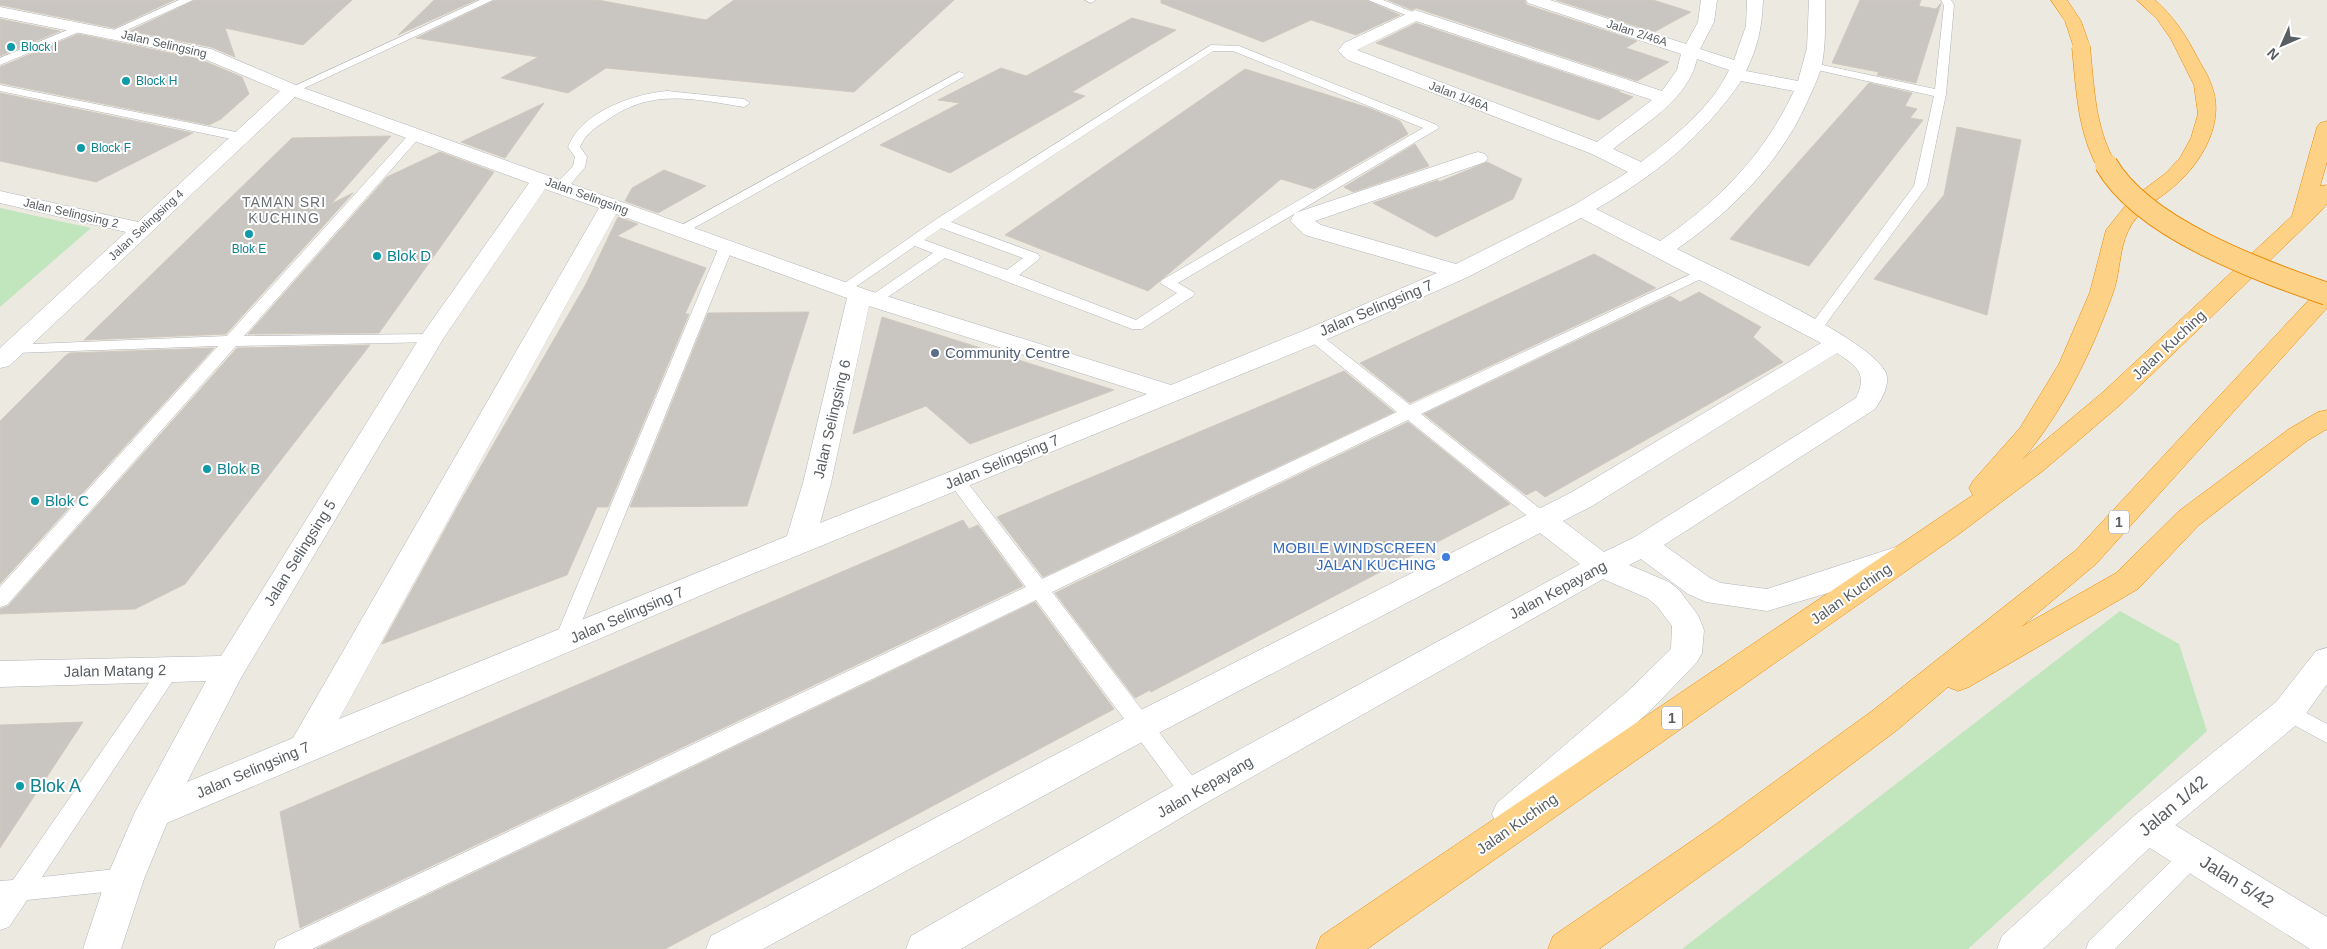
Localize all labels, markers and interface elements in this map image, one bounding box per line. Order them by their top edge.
street label: Jalan 2/46A [1605,17,1669,49]
north arrow [2257,20,2307,70]
street label: Jalan Selingsing [120,27,208,61]
place label: Block I [21,40,57,54]
marker: Block I [5,41,17,53]
text: N [2264,45,2282,63]
place label: Block H [136,74,177,88]
marker: Block H [120,75,132,87]
street label: Jalan 1/46A [1427,78,1491,114]
place label: Block F [91,141,131,155]
marker: Block F [75,142,87,154]
street label: Jalan Selingsing [544,174,630,218]
street label: Jalan Selingsing 4 [106,186,187,263]
district label: TAMAN SRI KUCHING [242,194,326,226]
street label: Jalan Selingsing 2 [22,195,120,231]
marker: Blok E [243,228,255,240]
place label: Blok E [232,242,266,256]
place label: Blok D [387,247,431,264]
marker: Blok D [371,250,383,262]
street label: Jalan Selingsing 7 [1316,276,1435,339]
street label: Jalan Kuching [2128,306,2209,383]
place label: Community Centre [945,344,1070,361]
marker: Community Centre [929,347,941,359]
street label: Jalan Selingsing 6 [810,358,853,480]
street label: Jalan Selingsing 7 [942,431,1061,492]
place label: Blok B [217,460,260,477]
marker: Blok B [201,463,213,475]
place label: Blok C [45,492,89,509]
marker: Blok C [29,495,41,507]
street label: Jalan Selingsing 5 [260,497,339,609]
road number: 1 [2109,511,2129,534]
place label: MOBILE WINDSCREEN JALAN KUCHING [1273,539,1436,573]
marker: MOBILE WINDSCREEN JALAN KUCHING [1440,551,1452,563]
street label: Jalan Kepayang [1506,557,1609,622]
street label: Jalan Kuching [1807,560,1894,628]
street label: Jalan Selingsing 7 [567,583,686,646]
street label: Jalan Matang 2 [64,661,166,680]
road number: 1 [1662,706,1682,730]
street label: Jalan Selingsing 7 [193,738,312,801]
street label: Jalan Kepayang [1154,752,1256,821]
street label: Jalan 1/42 [2135,772,2211,840]
place label: Blok A [30,776,81,796]
marker: Blok A [14,780,26,792]
street label: Jalan Kuching [1473,790,1560,858]
street label: Jalan 5/42 [2196,852,2278,912]

